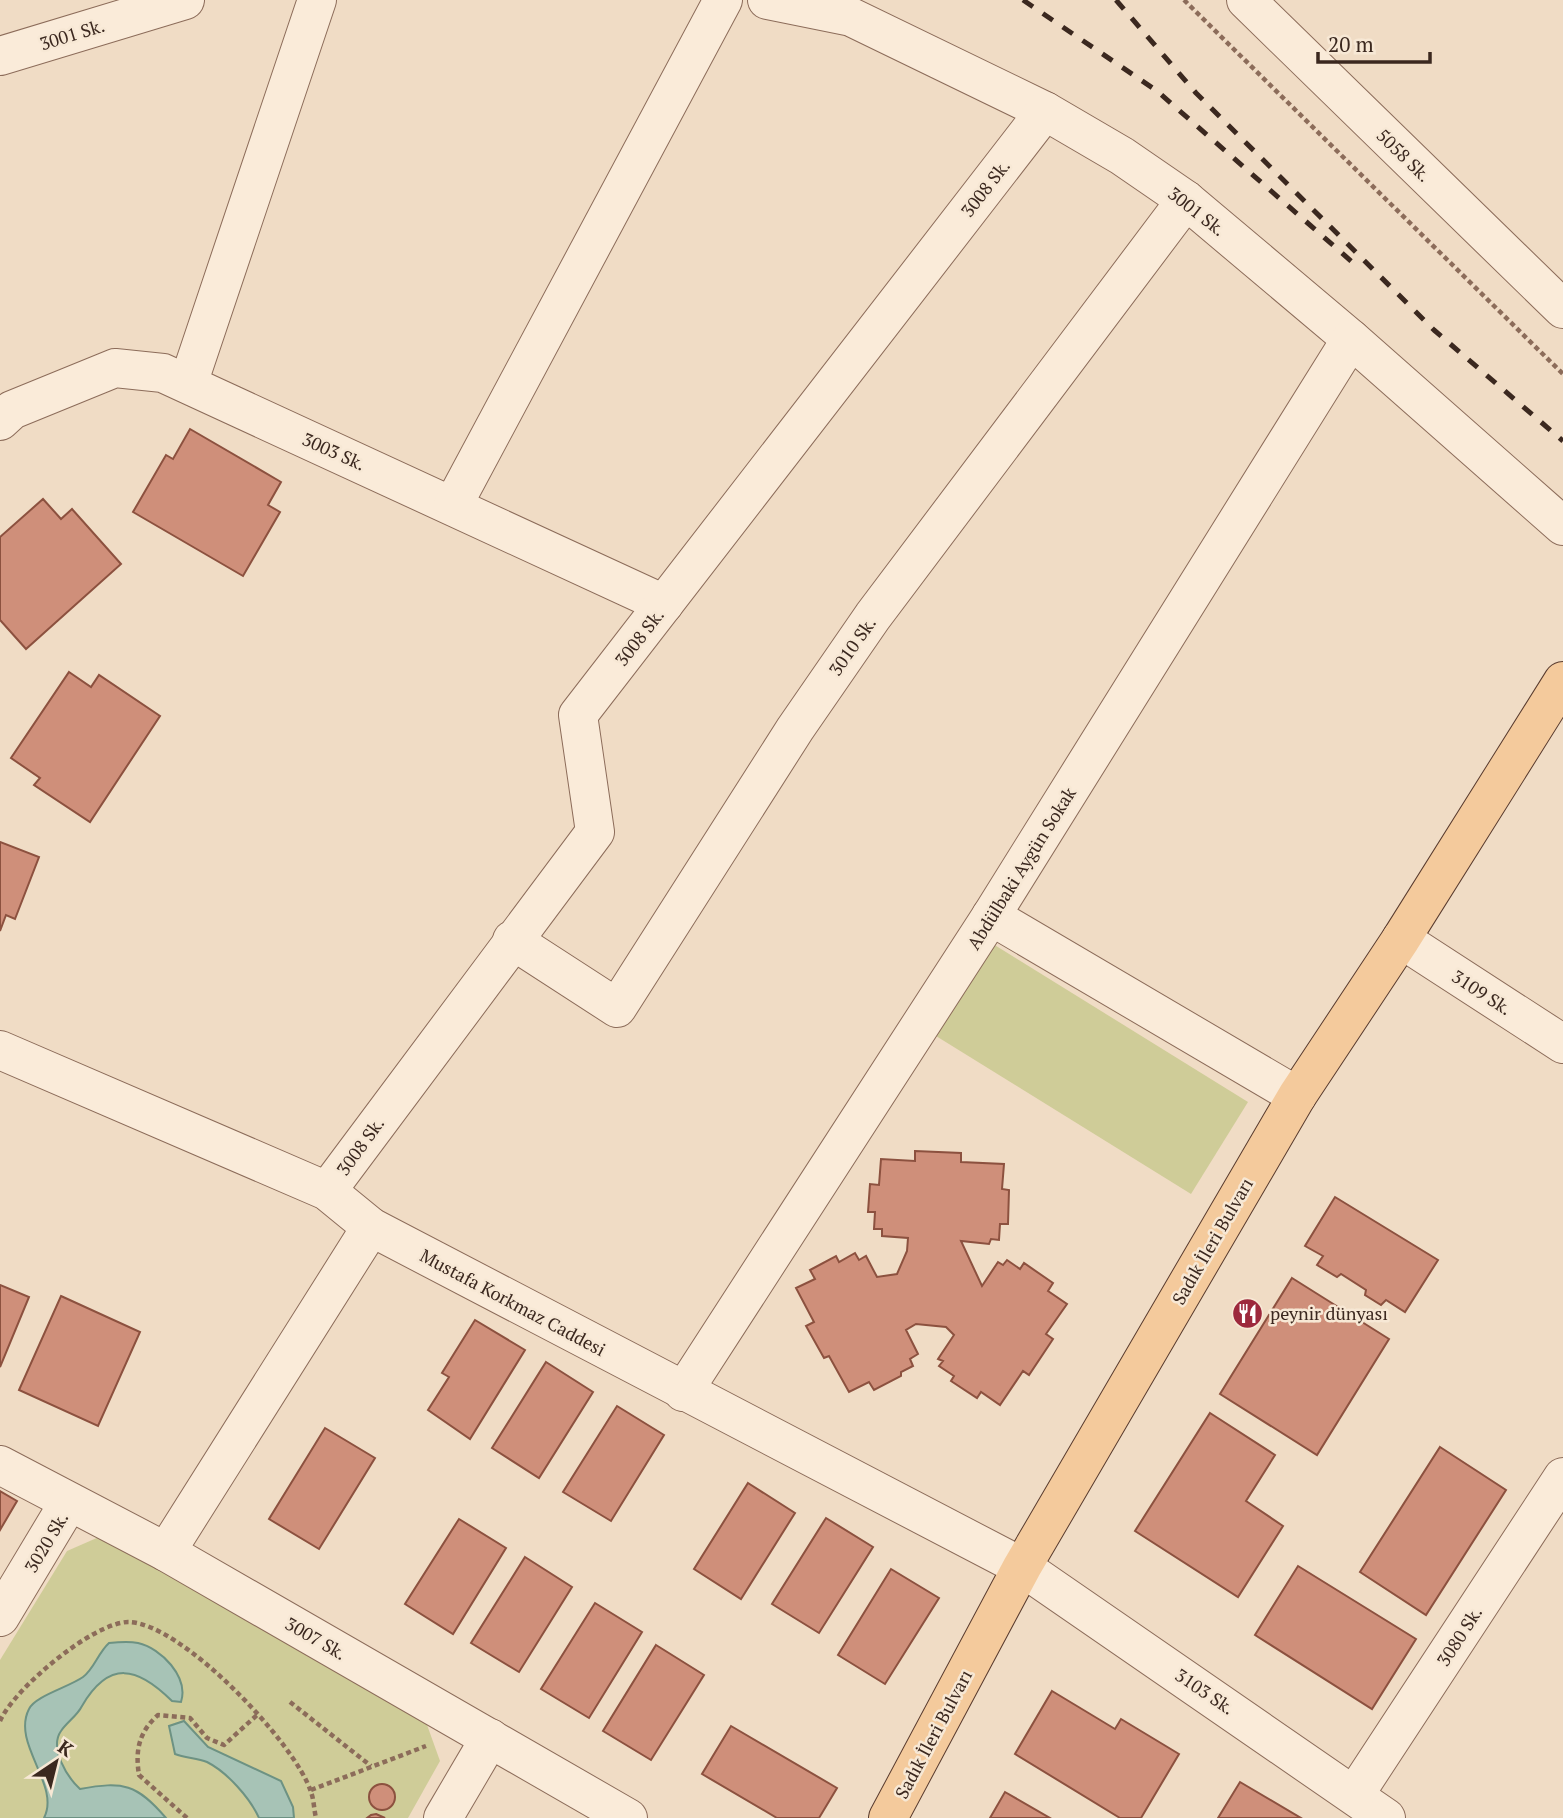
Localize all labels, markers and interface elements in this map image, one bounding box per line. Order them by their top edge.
street label: 3001 Sk. [37,13,107,55]
scale bar [1318,21,1430,65]
text: 20 m [1328,30,1374,58]
street label: 5058 Sk. [1372,123,1436,187]
street label: 3008 Sk. [955,154,1015,222]
street label: 3001 Sk. [1163,181,1231,241]
street label: 3003 Sk. [299,426,369,476]
street label: 3008 Sk. [609,603,669,671]
street label: 3010 Sk. [823,612,881,680]
street label: Abdülbaki Aygün Sokak [961,782,1081,954]
street label: 3109 Sk. [1447,964,1517,1020]
street label: 3008 Sk. [331,1112,389,1180]
street label: Sadık İleri Bulvarı [1166,1173,1258,1309]
street label: Mustafa Korkmaz Caddesi [416,1243,610,1361]
restaurant icon: peynir dünyası [1230,1296,1264,1330]
place label: peynir dünyası [1270,1301,1388,1325]
street label: 3020 Sk. [19,1507,73,1577]
street label: 3080 Sk. [1431,1601,1487,1671]
street label: 3007 Sk. [281,1611,351,1665]
street label: 3103 Sk. [1171,1662,1239,1720]
street label: Sadık İleri Bulvarı [889,1665,977,1803]
north arrow [21,1727,91,1797]
text: K [53,1734,79,1762]

